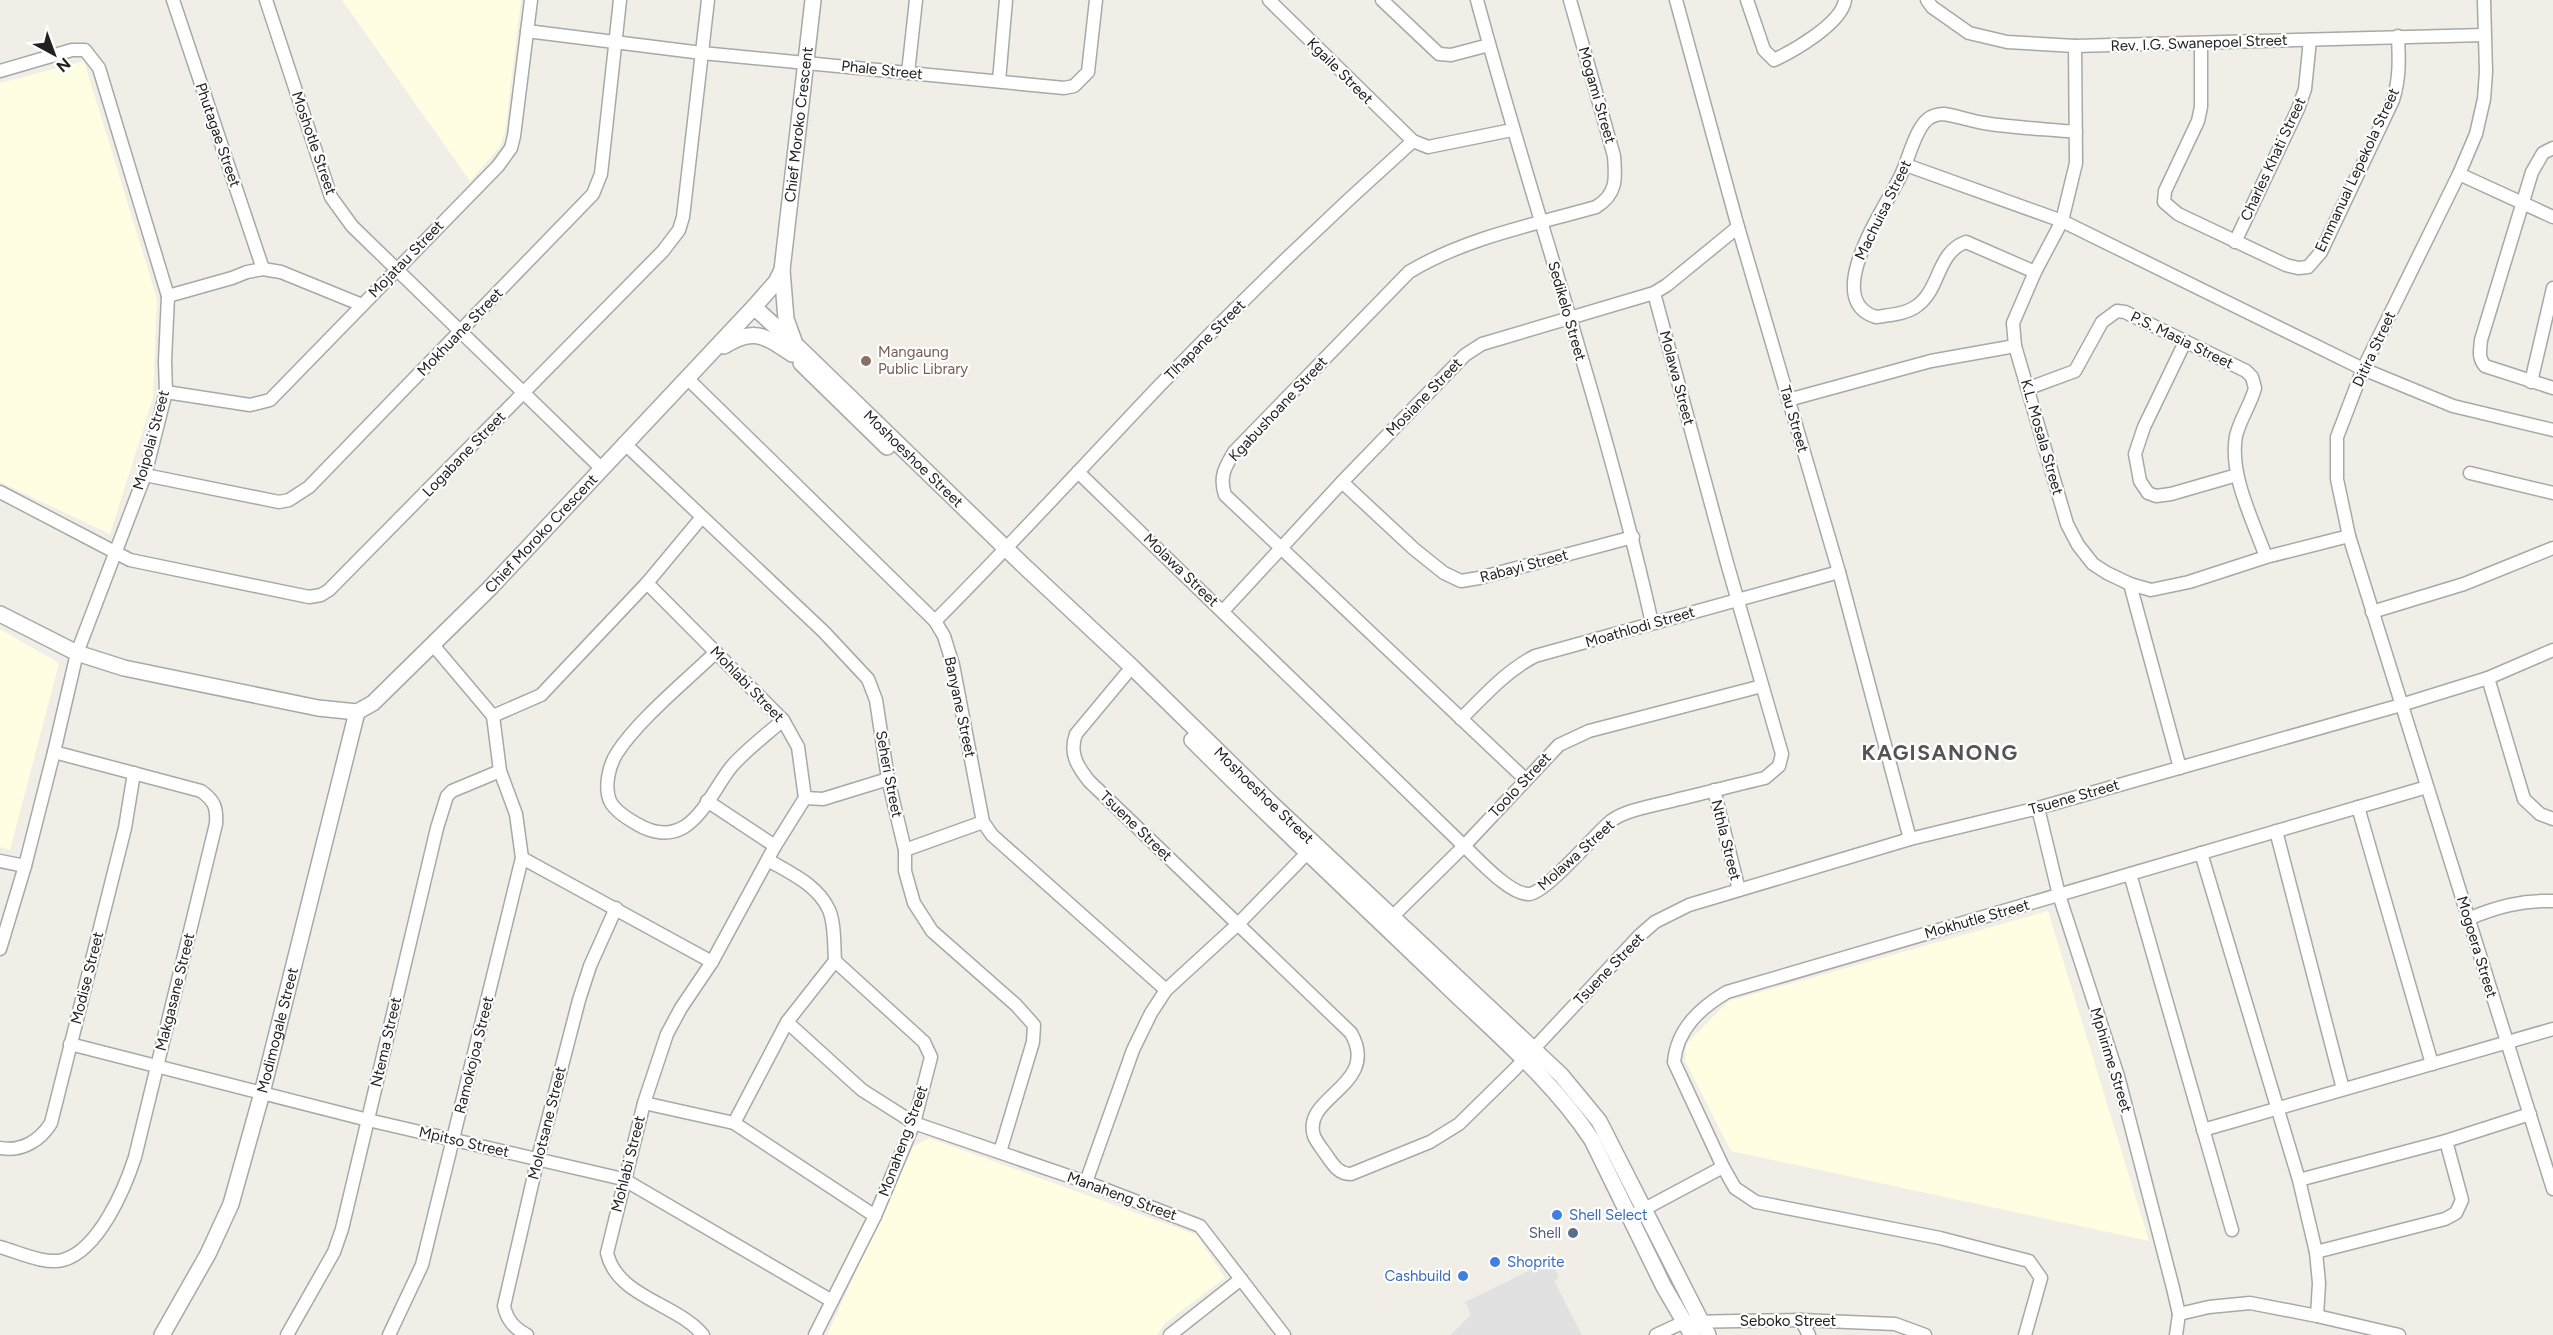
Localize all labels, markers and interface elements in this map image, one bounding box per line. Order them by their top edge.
north arrow [24,24,84,84]
street label: Rev. I.G. Swanepoel Street [2110,31,2288,55]
street label: Kgaile Street [1303,34,1377,108]
street label: Mogami Street [1575,45,1619,146]
street label: Chief Moroko Crescent [781,46,817,203]
text: N [53,54,74,76]
street label: Phale Street [840,57,924,83]
street label: Phutagae Street [192,81,244,190]
street label: Emmanual Lepekola Street [2311,85,2403,255]
street label: Moshotle Street [288,89,340,197]
street label: Charles Khati Street [2237,94,2310,224]
street label: Machuisa Street [1851,157,1915,263]
street label: Mojatau Street [365,216,448,301]
street label: Sedikelo Street [1544,259,1590,363]
street label: Mokhuane Street [413,284,507,380]
street label: Tlhapane Street [1161,296,1249,384]
street label: P.S. Masia Street [2128,307,2237,373]
street label: Ditira Street [2349,308,2399,390]
street label: Molawa Street [1656,329,1698,428]
place label: Mangaung Public Library [878,343,968,378]
street label: Kgabushoane Street [1225,353,1331,465]
marker: Mangaung Public Library [859,354,873,368]
street label: Mosiane Street [1382,354,1466,440]
street label: K.L. Mosala Street [2017,377,2067,497]
street label: Tau Street [1776,383,1812,455]
street label: Moipolai Street [129,388,173,492]
street label: Moshoeshoe Street [860,406,967,511]
street label: Logabane Street [419,407,509,500]
street label: Chief Moroko Crescent [481,470,601,597]
street label: Molawa Street [1140,530,1222,610]
street label: Rabayi Street [1478,546,1570,586]
street label: Moathlodi Street [1583,603,1697,651]
street label: Mohlabi Street [706,642,788,726]
street label: Banyane Street [941,655,980,759]
street label: Seheri Street [872,729,906,819]
district label: KAGISANONG [1861,740,2019,765]
street label: Moshoeshoe Street [1210,743,1318,848]
street label: Toolo Street [1485,748,1555,821]
street label: Tsuene Street [2027,775,2122,819]
street label: Tsuene Street [1096,787,1176,865]
street label: Nthla Street [1707,798,1745,882]
street label: Molawa Street [1534,816,1618,894]
street label: Mogoera Street [2453,894,2501,1000]
street label: Mokhutle Street [1922,895,2032,943]
street label: Tsuene Street [1570,929,1648,1009]
street label: Modise Street [67,930,107,1026]
street label: Makgasane Street [152,931,198,1053]
street label: Modimogale Street [253,965,302,1095]
street label: Ramokojoa Street [451,994,497,1116]
street label: Ntema Street [367,995,405,1089]
street label: Mphirime Street [2087,1005,2136,1115]
street label: Molotsane Street [524,1064,570,1181]
street label: Monaheng Street [875,1083,932,1199]
street label: Mohlabi Street [607,1114,649,1214]
street label: Mpitso Street [417,1123,511,1161]
street label: Manaheng Street [1065,1168,1180,1224]
place label: Shell Select [1569,1206,1648,1224]
marker: Shell Select [1550,1208,1564,1222]
place label: Shell [1529,1224,1561,1242]
marker: Shell [1566,1226,1580,1240]
place label: Shoprite [1507,1253,1565,1271]
marker: Shoprite [1488,1255,1502,1269]
place label: Cashbuild [1384,1267,1451,1285]
marker: Cashbuild [1456,1269,1470,1283]
street label: Seboko Street [1740,1312,1837,1330]

